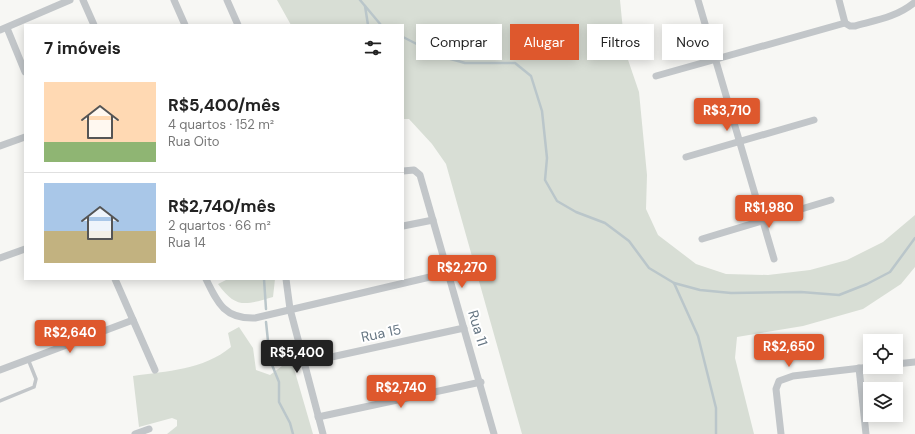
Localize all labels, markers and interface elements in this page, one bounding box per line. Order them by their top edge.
chip: Comprar [416,24,502,60]
chip: Alugar [510,24,579,60]
chip: Filtros [587,24,654,60]
chip: Novo [662,24,723,60]
text: 7 imóveis [44,37,121,59]
icon: filters [362,37,384,59]
text: R$5,400/mês [168,94,280,116]
icon: home [76,98,124,146]
pin: R$3,710 [690,98,764,132]
text: R$3,710 [703,102,751,119]
text: 4 quartos · 152 m² [168,116,274,133]
text: Rua Oito [168,133,220,150]
text: R$2,740/mês [168,195,276,217]
pin: R$1,980 [732,195,806,229]
icon: home [76,199,124,247]
text: R$1,980 [744,199,794,216]
text: 2 quartos · 66 m² [168,217,271,234]
text: Rua 14 [168,234,206,251]
pin: R$2,270 [425,255,499,289]
text: R$2,270 [437,259,487,276]
street label: Rua 11 [464,308,492,348]
pin: R$2,640 [33,320,107,354]
street label: Rua 15 [359,320,403,346]
text: R$2,640 [44,324,96,341]
pin: R$2,650 [752,334,826,368]
map controls [863,334,903,422]
button: locate [863,334,903,374]
text: R$2,650 [763,338,815,355]
pin: R$5,400 [260,340,334,374]
text: R$5,400 [270,344,324,361]
pin: R$2,740 [364,375,438,409]
text: R$2,740 [376,379,426,396]
button: layers [863,382,903,422]

